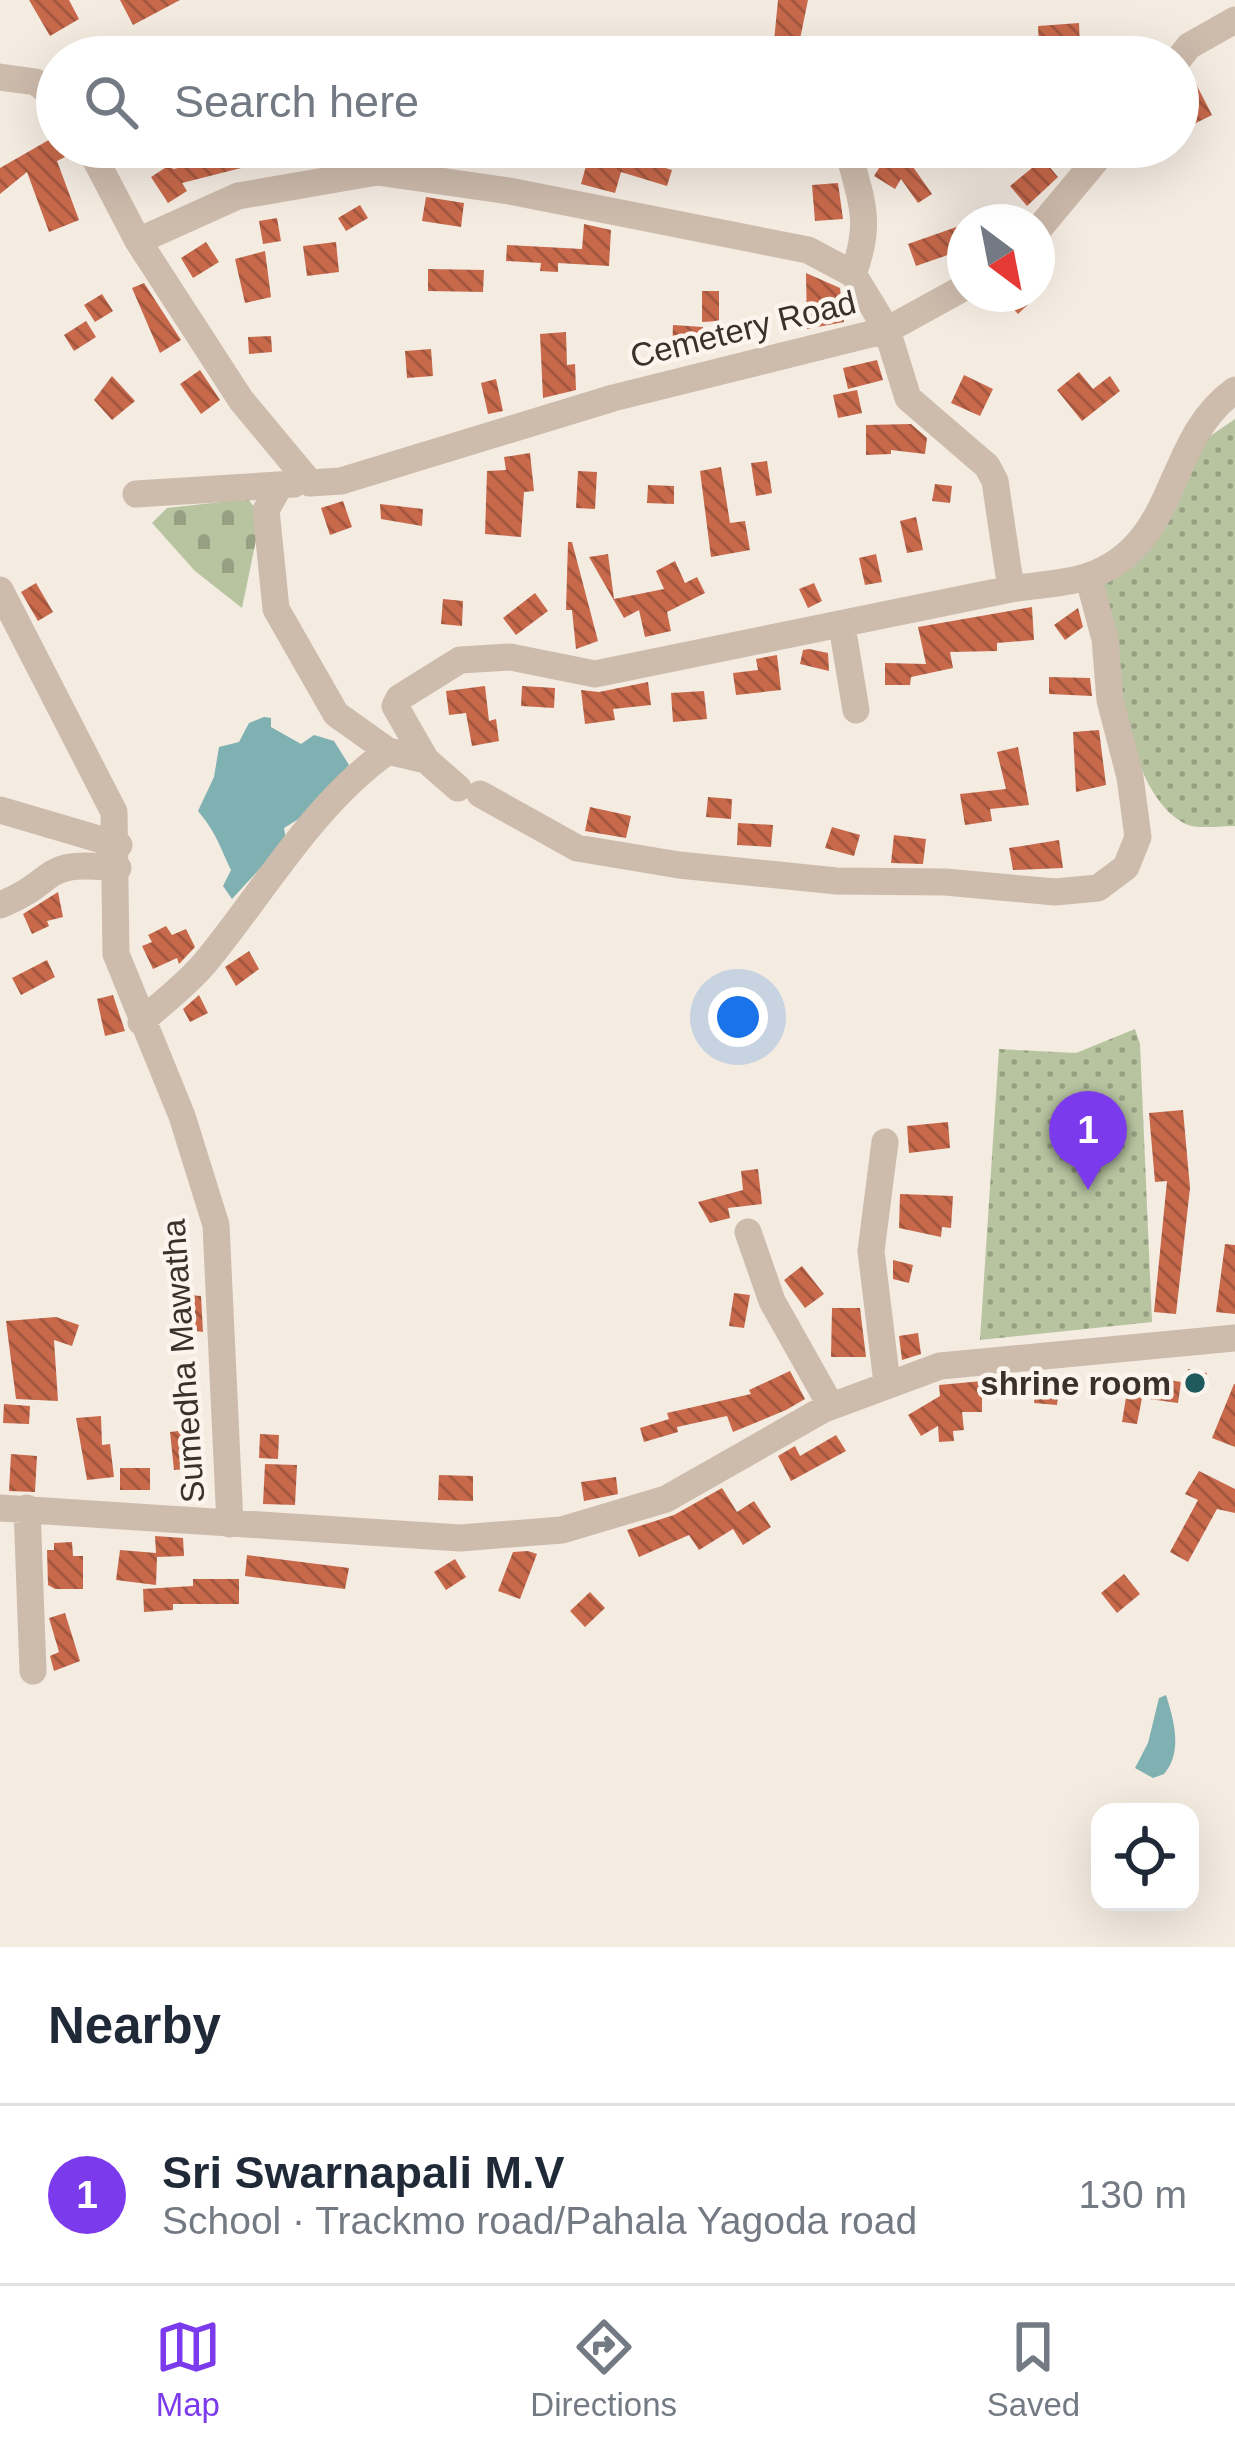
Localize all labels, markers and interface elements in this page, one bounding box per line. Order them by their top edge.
search box [36,36,1199,168]
icon: search [78,69,144,135]
text: Search here [174,76,419,127]
north arrow [947,204,1055,312]
street label: Cemetery Road [626,283,860,375]
your location [708,987,768,1047]
pin: 1 [1049,1091,1127,1190]
street label: Sumedha Mawatha [155,1217,211,1504]
place label: shrine room [980,1365,1171,1402]
marker: shrine room [1182,1370,1208,1396]
map controls [1091,1803,1199,1911]
button: locate [1091,1803,1199,1911]
text: Nearby [48,1997,221,2054]
text: Sri Swarnapali M.V [162,2147,565,2198]
text: 1 [76,2173,98,2216]
text: 130 m [1079,2173,1187,2216]
text: School · Trackmo road/Pahala Yagoda road [162,2199,917,2242]
tab: Map [155,2314,221,2424]
tab: Directions [530,2314,677,2424]
tab: Saved [987,2314,1080,2424]

